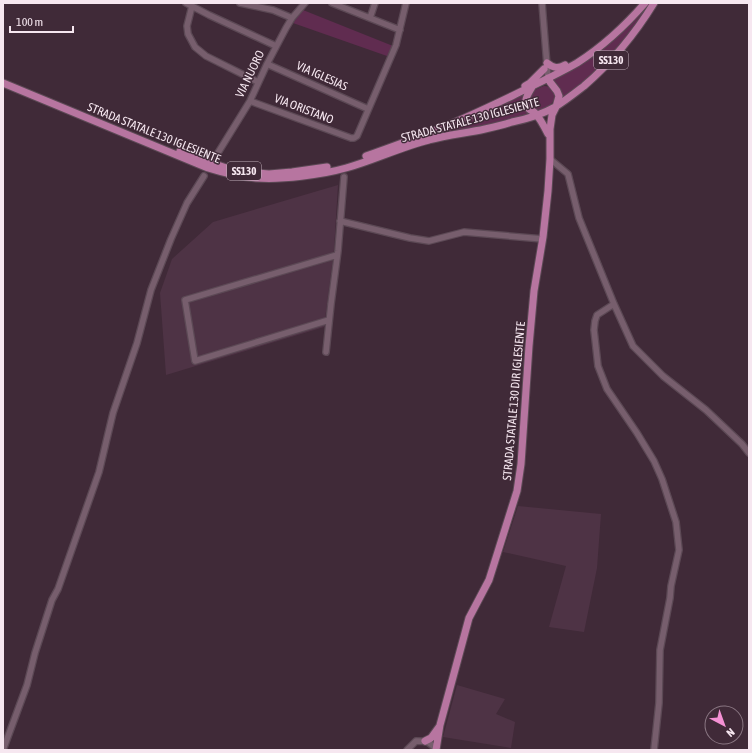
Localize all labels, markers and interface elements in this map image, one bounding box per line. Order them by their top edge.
scale bar [10,8,73,34]
text: 100 m [16,15,43,29]
street label: VIA NUORO [233,48,267,100]
road number: SS130 [594,51,628,69]
street label: VIA IGLESIAS [294,58,350,94]
street label: VIA ORISTANO [272,91,336,127]
street label: STRADA STATALE 130 IGLESIENTE [400,95,540,145]
street label: STRADA STATALE 130 IGLESIENTE [85,100,223,166]
road number: SS130 [227,162,261,180]
street label: STRADA STATALE 130 DIR IGLESIENTE [500,321,528,481]
north arrow [704,705,744,745]
text: N [724,726,737,739]

